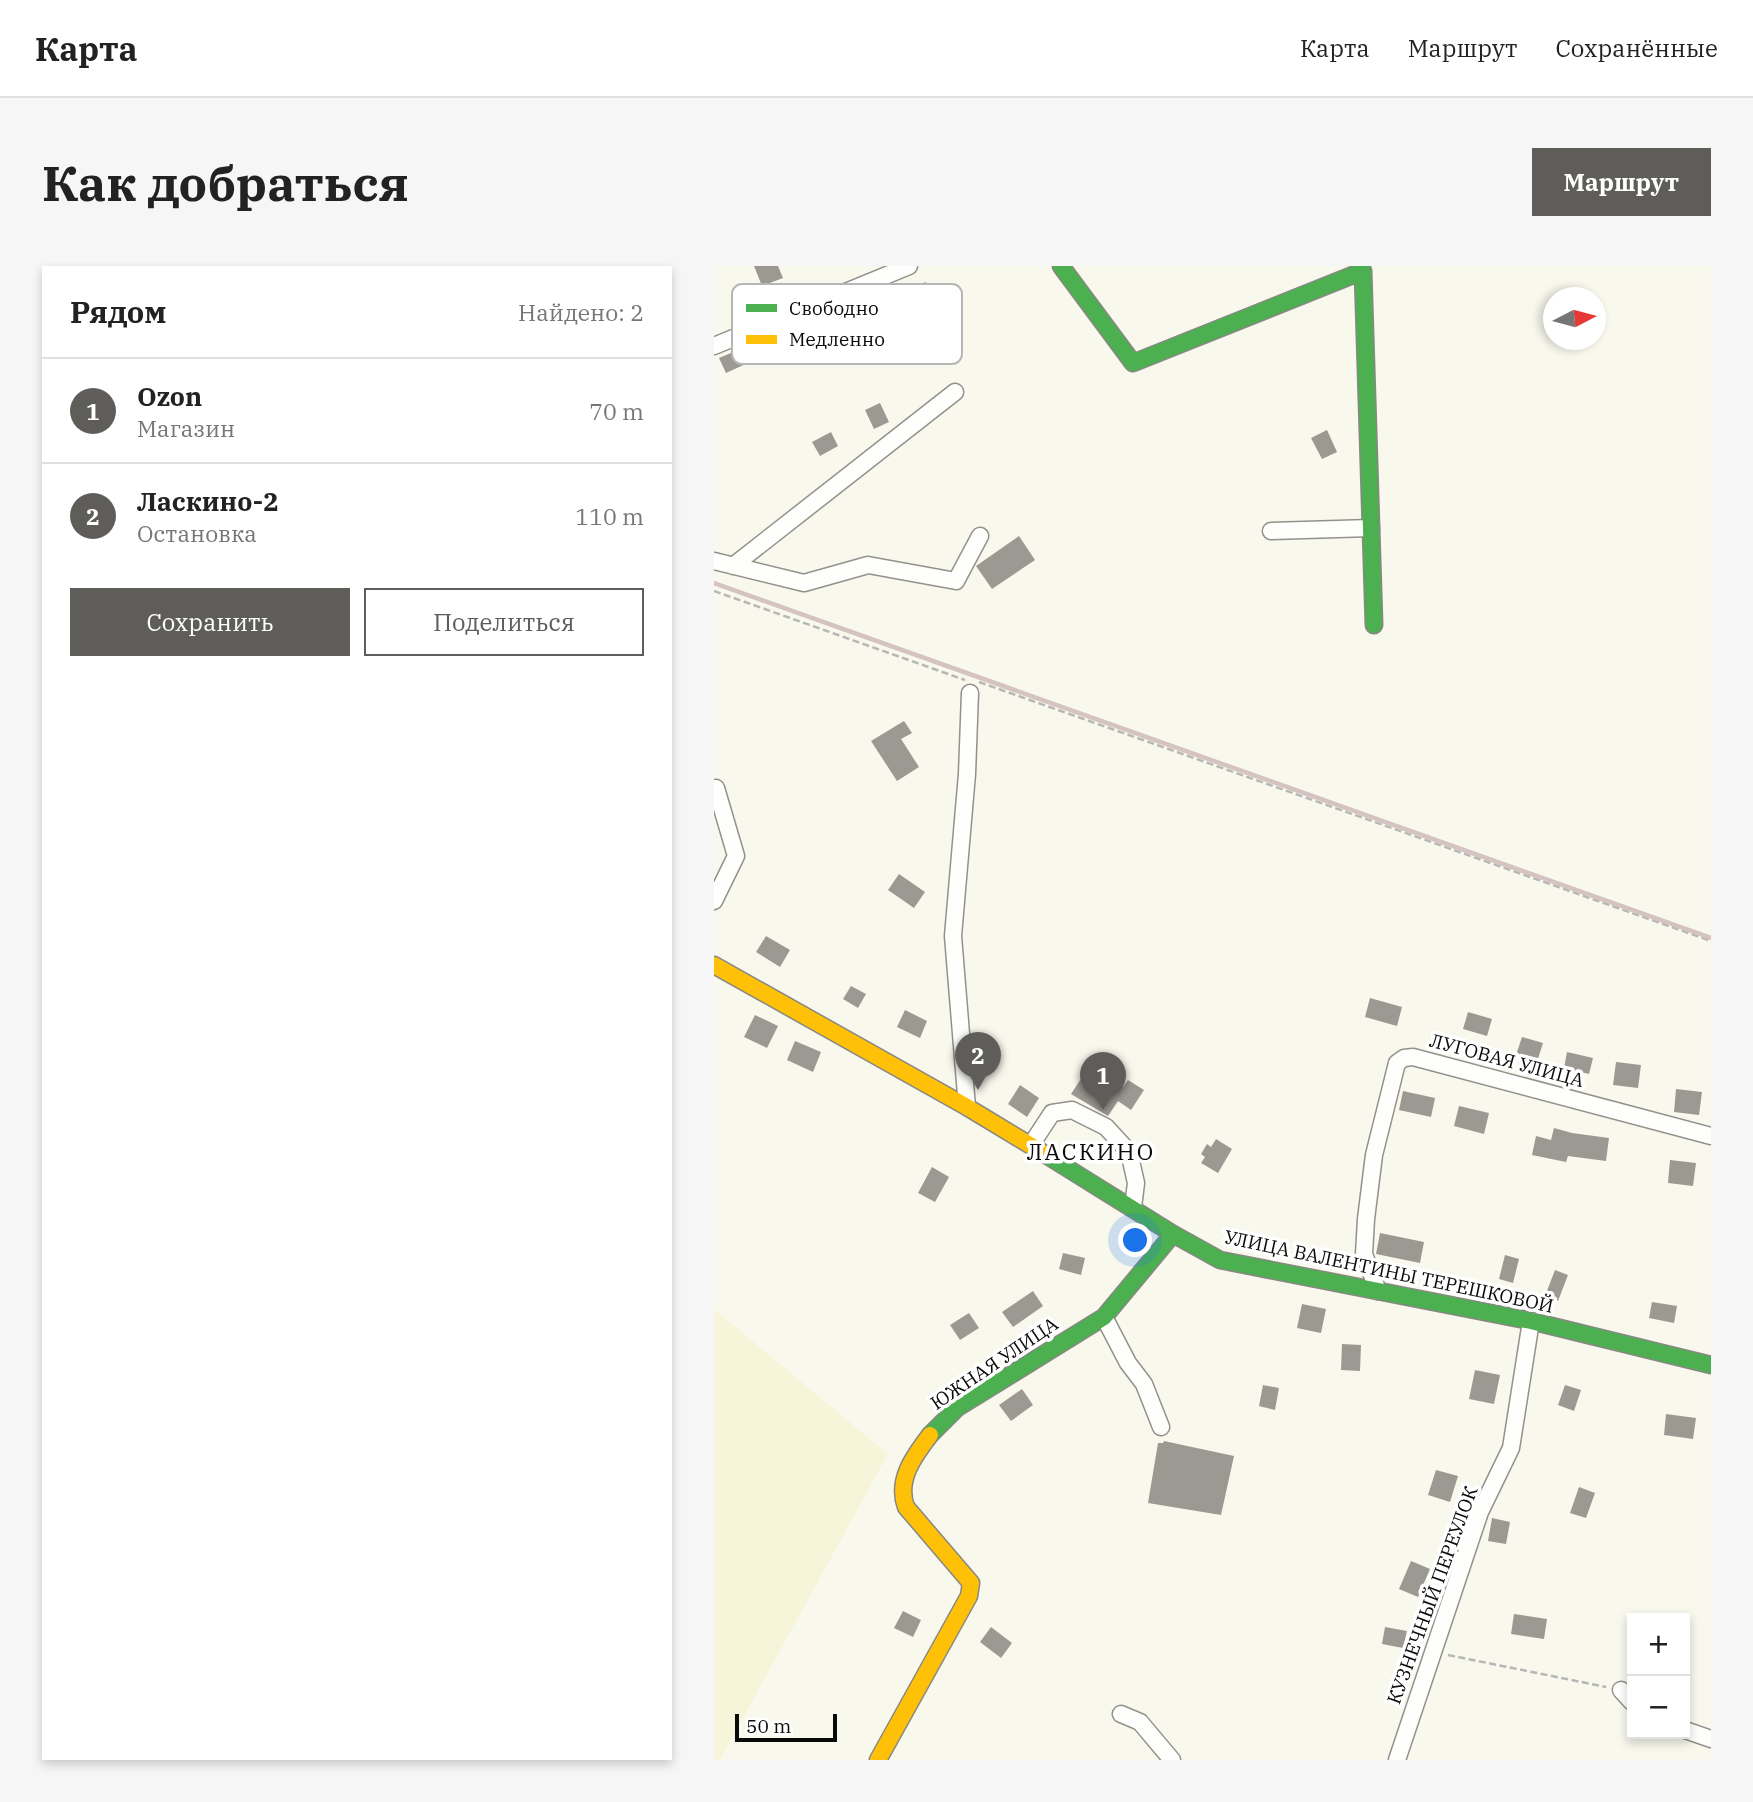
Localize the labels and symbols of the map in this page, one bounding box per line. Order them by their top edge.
legend [732,284,962,364]
north arrow [1543,287,1606,350]
text: Свободно [789,296,879,320]
text: Медленно [789,327,885,351]
street label: ЛУГОВАЯ УЛИЦА [1427,1028,1587,1092]
pin: 2 [955,1032,1001,1090]
pin: 1 [1080,1052,1126,1110]
district label: ЛАСКИНО [1027,1136,1155,1166]
your location [1118,1223,1152,1257]
street label: УЛИЦА ВАЛЕНТИНЫ ТЕРЕШКОВОЙ [1222,1224,1556,1318]
street label: ЮЖНАЯ УЛИЦА [926,1311,1062,1415]
street label: КУЗНЕЧНЫЙ ПЕРЕУЛОК [1381,1483,1483,1707]
scale bar [735,1711,836,1743]

